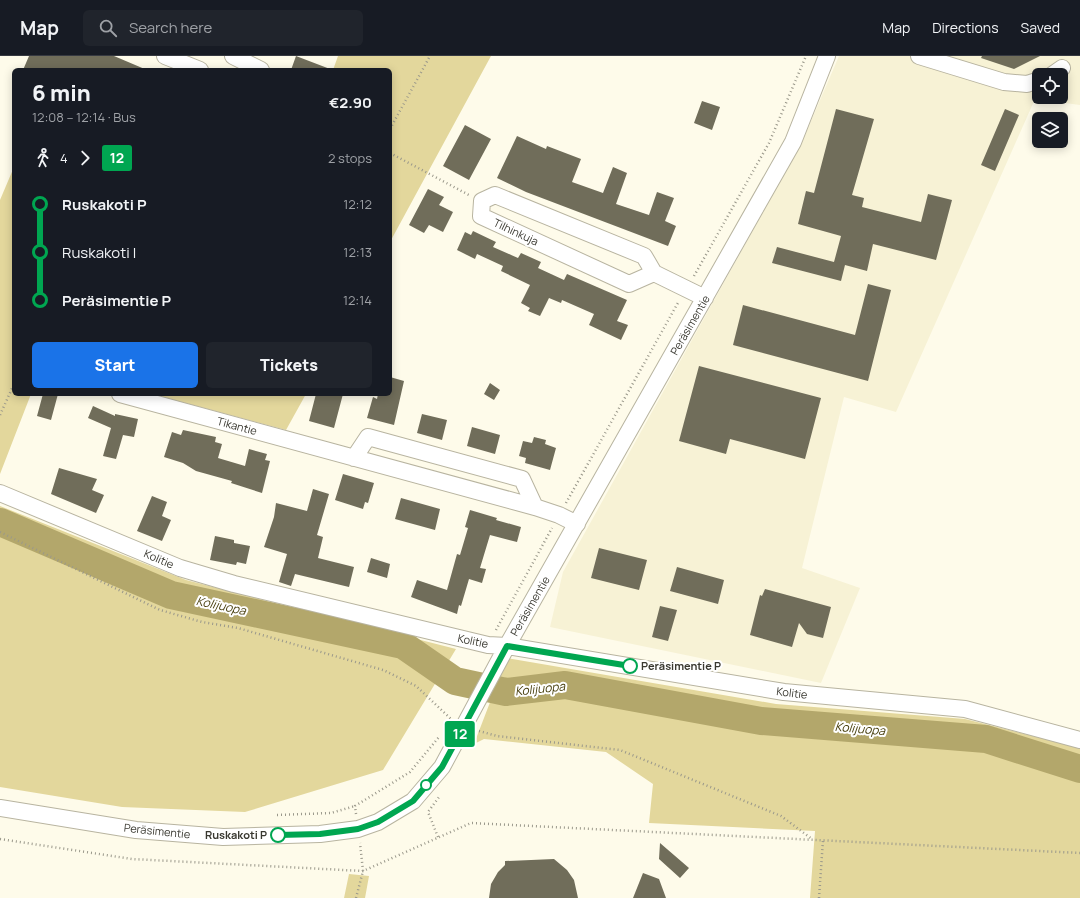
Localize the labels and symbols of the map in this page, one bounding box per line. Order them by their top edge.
street label: Tilhinkuja [491,215,541,249]
street label: Peräsimentie [666,292,713,357]
street label: Tikantie [216,413,259,438]
street label: Kolitie [142,546,177,572]
street label: Peräsimentie [506,573,553,638]
water label: Kolijuopa [195,592,249,619]
street label: Kolitie [456,630,490,651]
marker: Peräsimentie P [622,658,638,674]
place label: Peräsimentie P [641,658,721,673]
water label: Kolijuopa [514,677,567,700]
street label: Kolitie [776,683,809,702]
water label: Kolijuopa [834,718,887,739]
line badge: 12 [442,721,478,747]
unlabelled marker [420,779,432,791]
street label: Peräsimentie [123,820,192,842]
place label: Ruskakoti P [205,827,267,842]
marker: Ruskakoti P [270,827,286,843]

